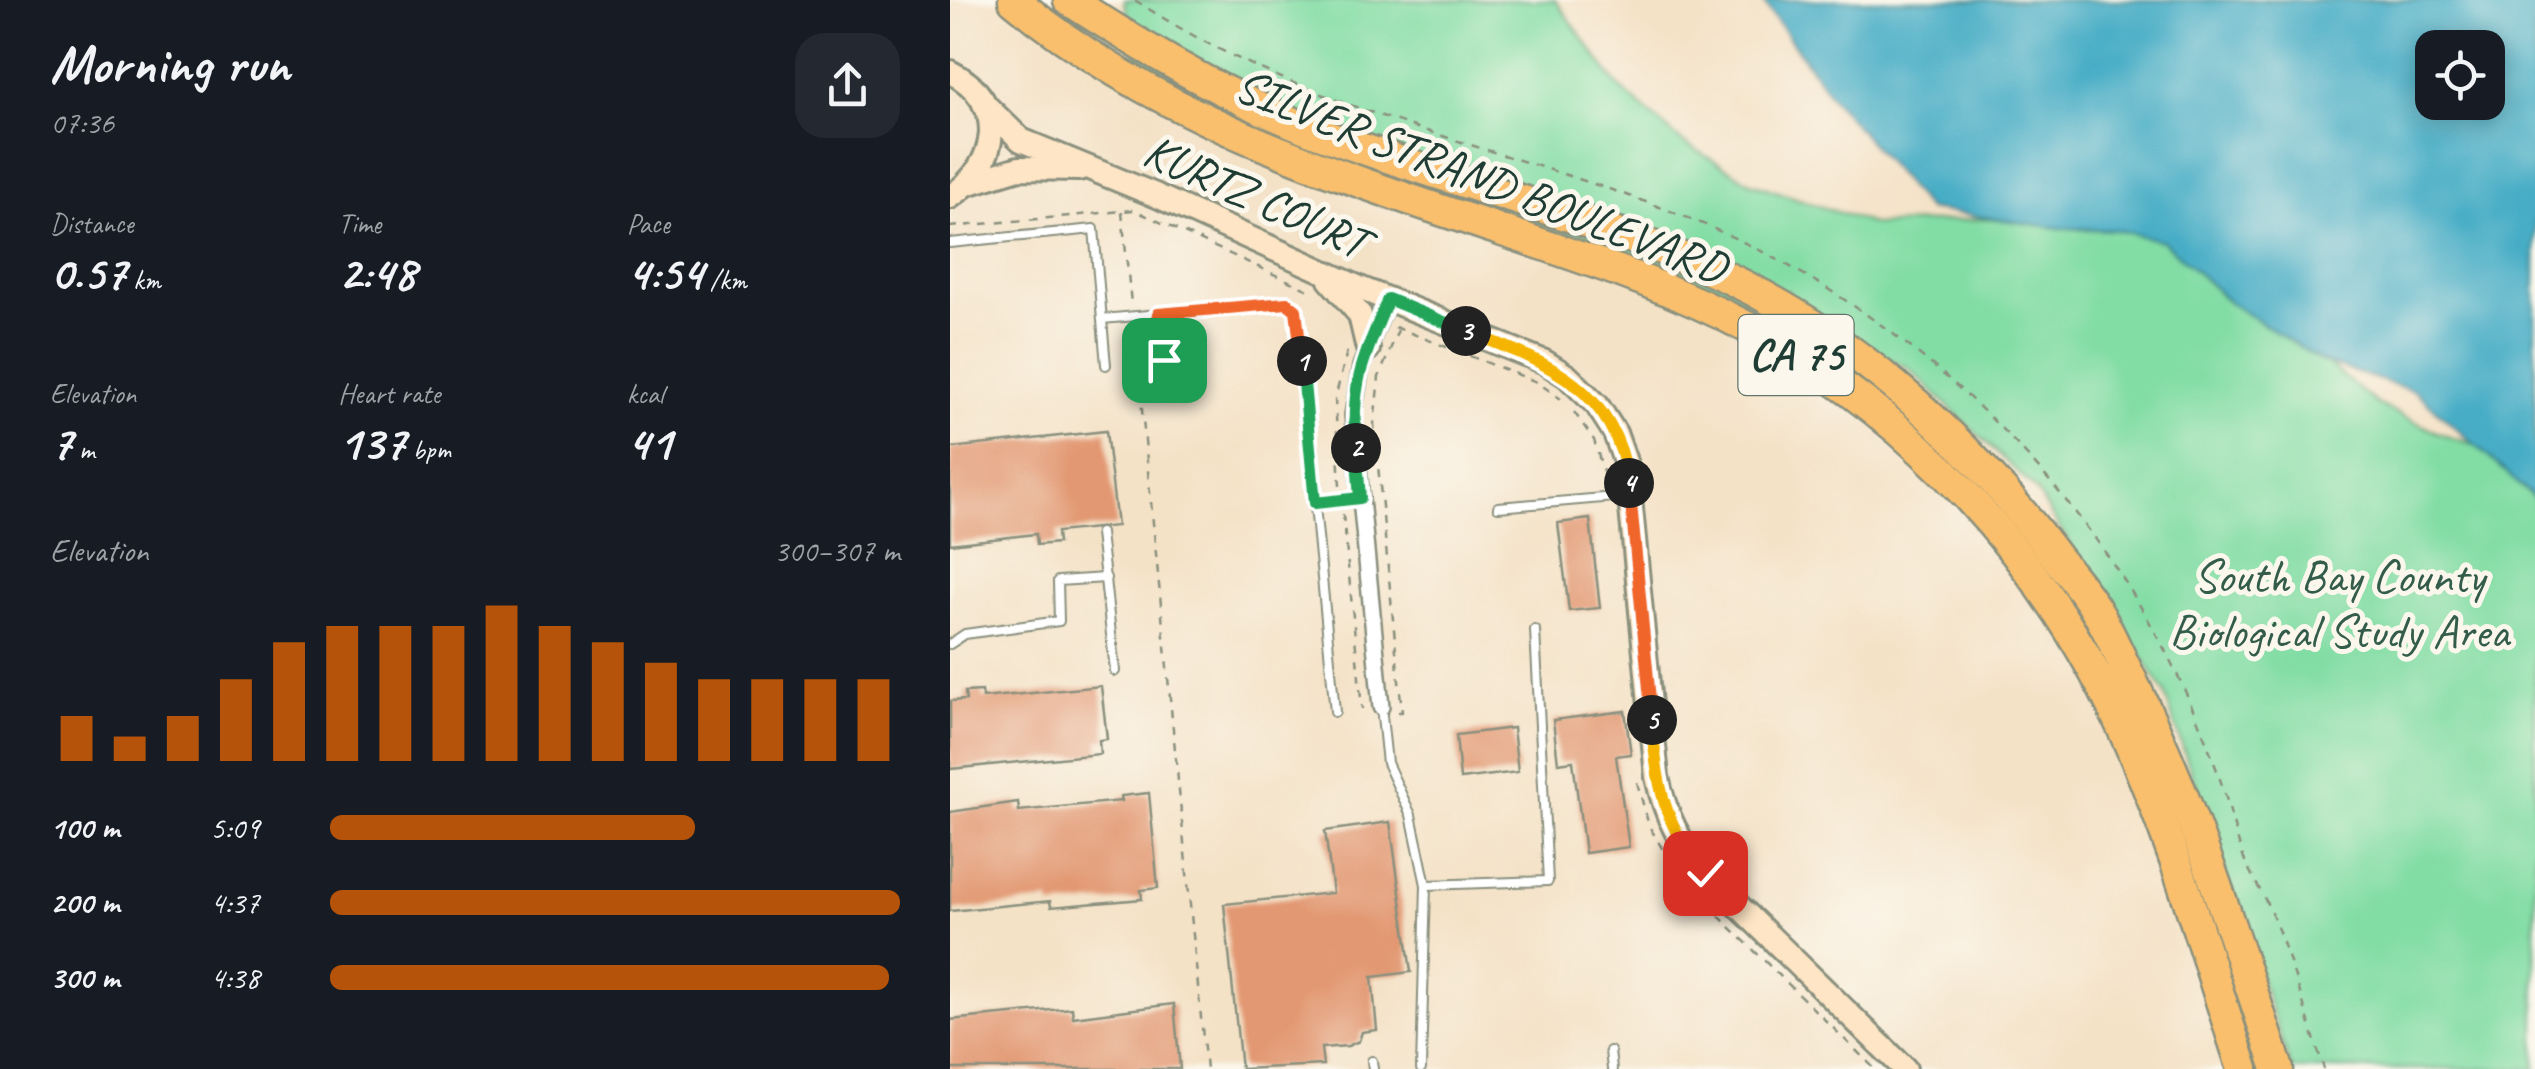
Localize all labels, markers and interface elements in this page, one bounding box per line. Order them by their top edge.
text: Morning run [50,29,290,99]
map controls [2415,30,2505,120]
button: locate [2415,30,2505,120]
button: share [795,33,900,138]
street label: SILVER STRAND BOULEVARD [1227,55,1738,299]
text: 07:36 [50,102,114,143]
street label: KURTZ COURT [1135,120,1386,276]
text: Distance [50,206,134,241]
text: Time [338,206,381,241]
text: Pace [627,206,670,241]
text: 0.57 [50,241,126,304]
text: 2:48 [338,241,416,304]
text: 4:54 [627,241,703,304]
text: km [126,262,161,297]
text: /km [703,262,747,297]
pin: 3 [1441,306,1491,356]
text: 3 [1460,313,1472,348]
road number: CA 75 [1738,315,1854,395]
pin [1122,318,1207,403]
icon: arrive [1137,333,1192,388]
pin: 1 [1277,336,1327,386]
text: 1 [1296,343,1308,378]
text: Elevation [50,376,136,411]
text: Heart rate [338,376,440,411]
text: kcal [627,376,664,411]
text: 7 [50,411,72,474]
text: 137 [338,411,406,474]
text: 41 [627,411,672,474]
pin: 2 [1331,423,1381,473]
text: 2 [1350,430,1362,465]
text: m [72,432,95,467]
text: bpm [406,432,451,467]
pin: 4 [1604,458,1654,508]
text: 4 [1623,465,1635,500]
text: Elevation [50,530,148,571]
text: 300–307 m [774,530,900,571]
park label: South Bay County Biological Study Area [2169,546,2511,661]
pin: 5 [1627,695,1677,745]
text: 5 [1646,702,1658,737]
text: 100 m [50,807,119,848]
text: 5:09 [210,807,260,848]
pin [1663,831,1748,916]
icon: check [1678,846,1733,901]
text: 200 m [50,882,119,923]
text: 4:37 [210,882,260,923]
text: 300 m [50,957,119,998]
text: 4:38 [210,957,260,998]

